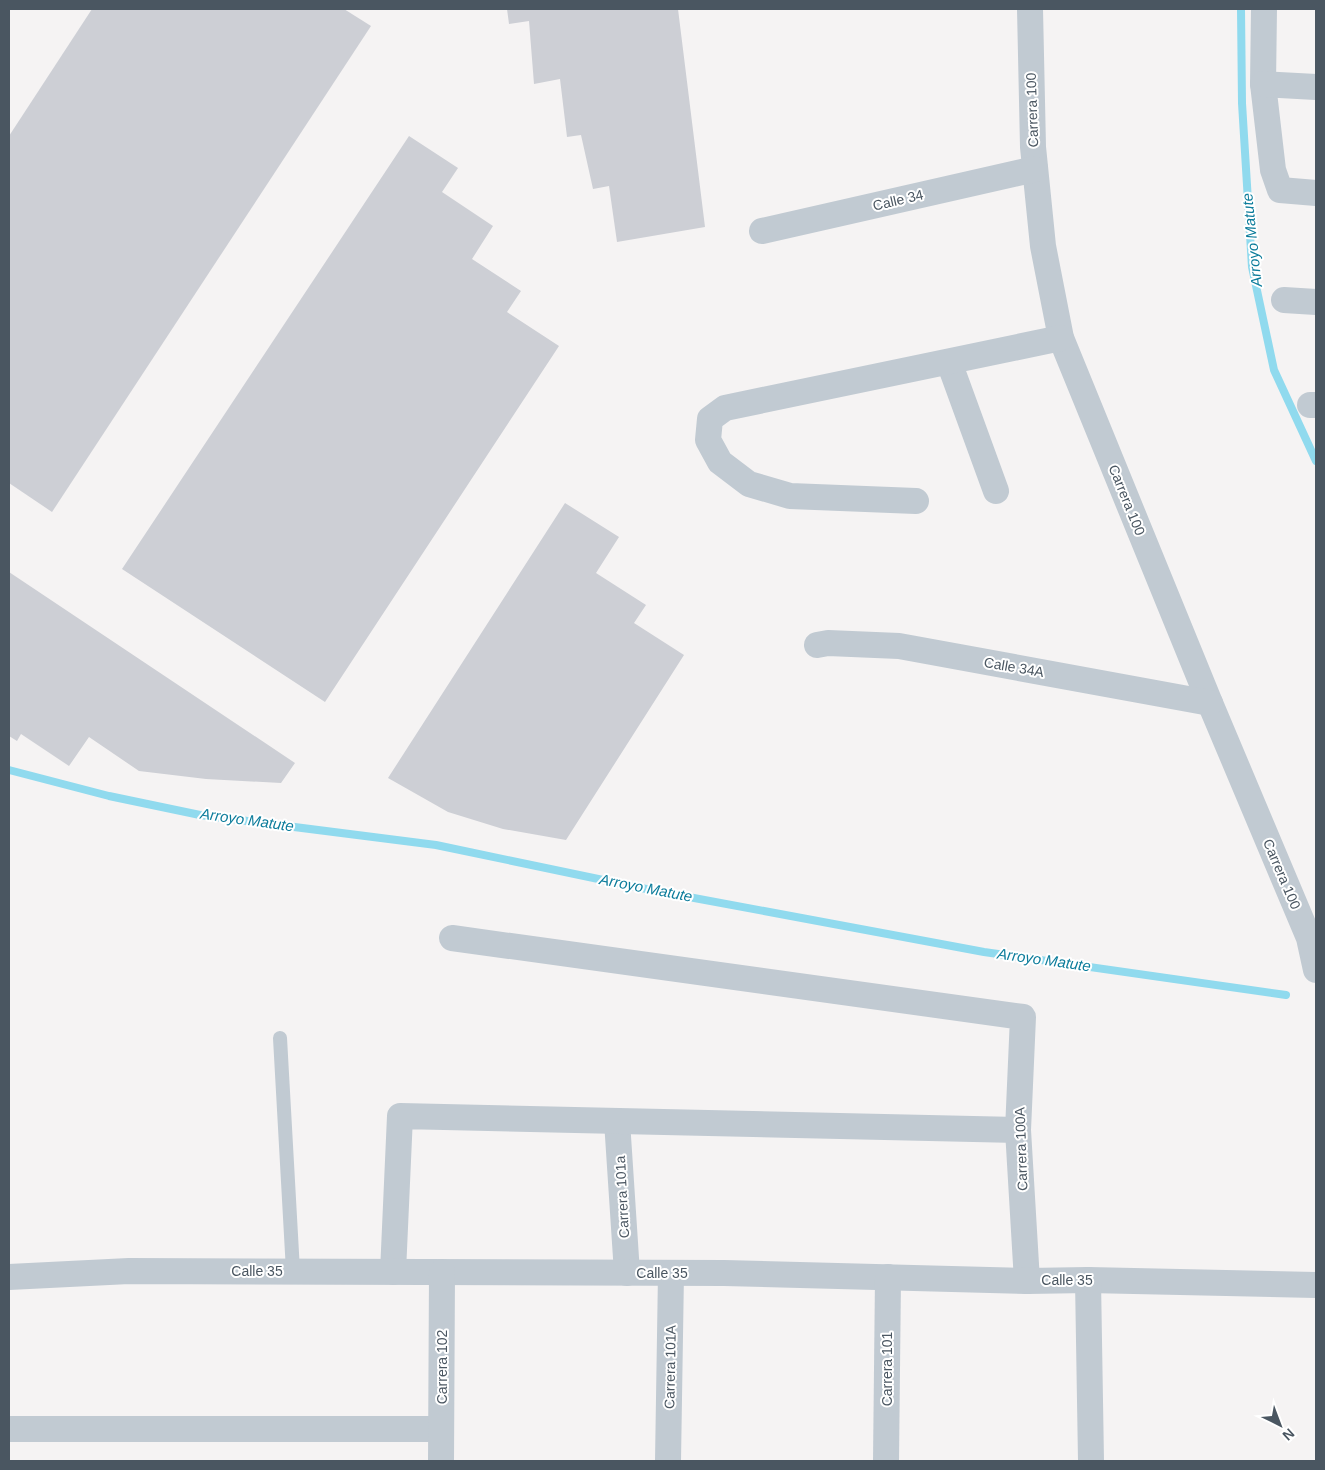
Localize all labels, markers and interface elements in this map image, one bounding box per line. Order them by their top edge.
street label: Carrera 100 [1023,72,1041,148]
street label: Calle 34 [871,186,925,214]
water label: Arroyo Matute [1238,192,1265,289]
street label: Carrera 100 [1106,462,1148,538]
street label: Calle 34A [983,654,1046,680]
water label: Arroyo Matute [198,804,295,834]
street label: Carrera 100 [1260,836,1304,912]
water label: Arroyo Matute [597,870,694,905]
water label: Arroyo Matute [995,944,1092,974]
street label: Carrera 100A [1012,1106,1030,1191]
street label: Carrera 101a [612,1155,632,1239]
street label: Calle 35 [231,1263,283,1279]
street label: Calle 35 [636,1265,688,1281]
street label: Calle 35 [1041,1272,1093,1288]
street label: Carrera 101A [661,1324,679,1409]
street label: Carrera 102 [434,1329,450,1404]
street label: Carrera 101 [879,1331,895,1406]
north arrow [1255,1400,1305,1450]
text: N [1280,1425,1298,1444]

